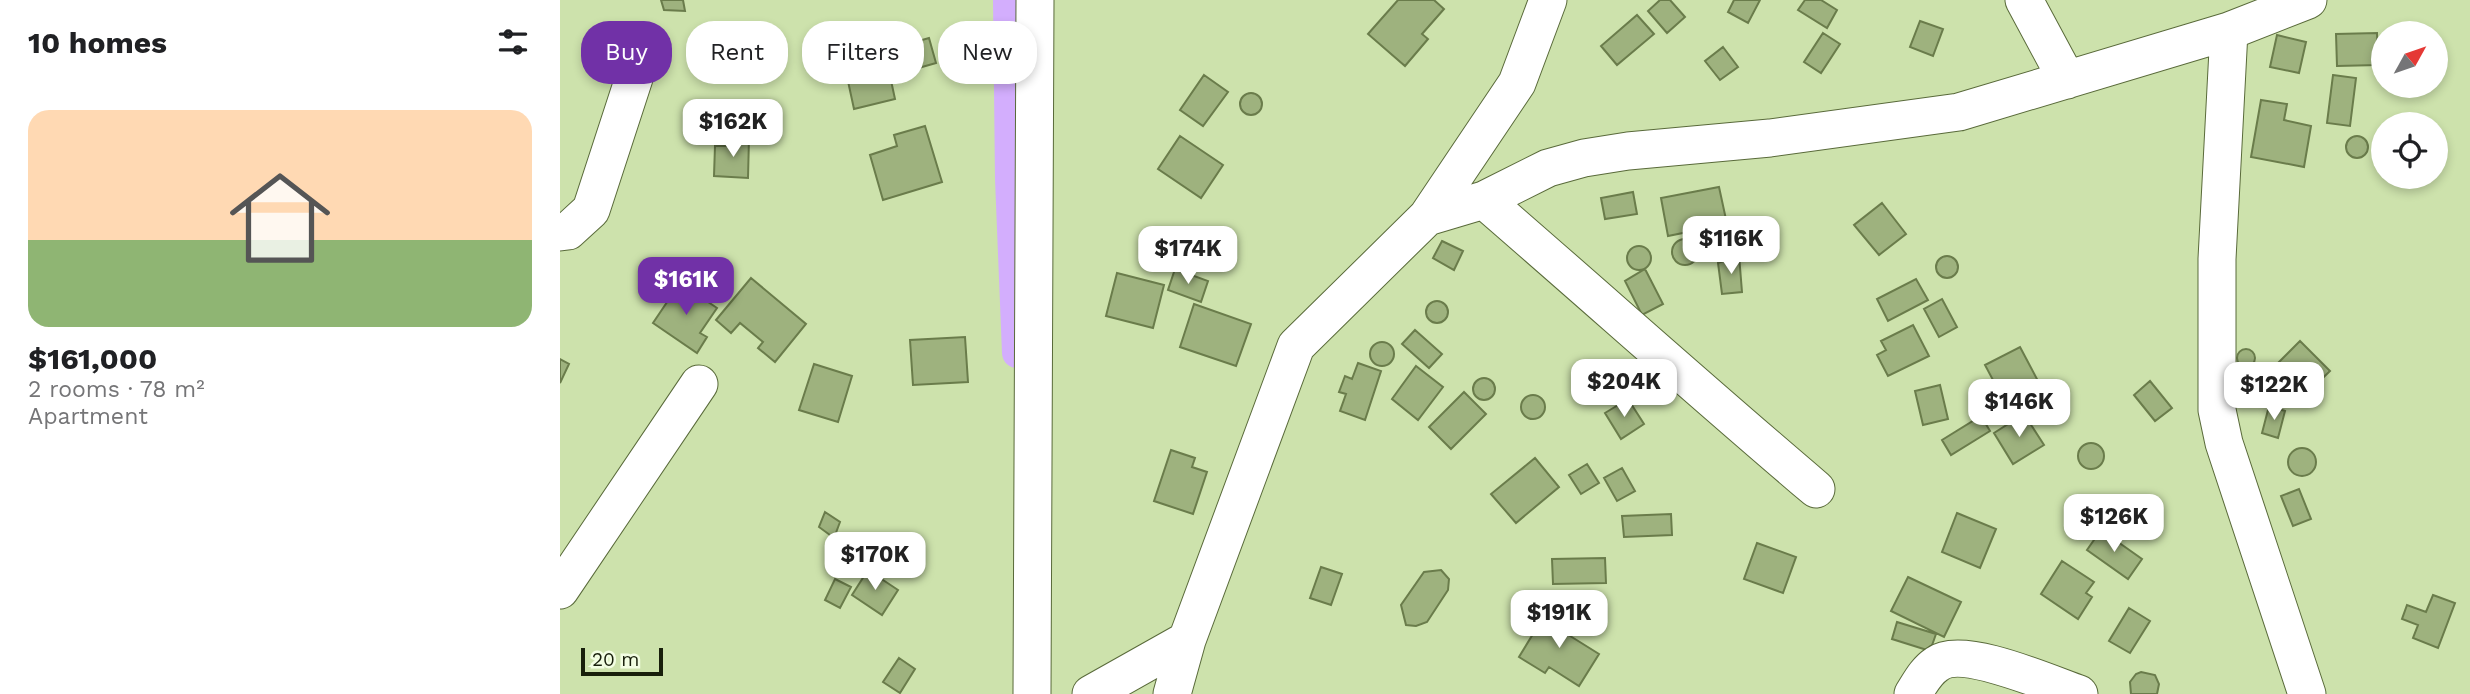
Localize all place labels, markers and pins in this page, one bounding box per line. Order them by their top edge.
pin: $162K [684,100,782,159]
pin: $116K [1682,216,1780,276]
pin: $174K [1139,226,1237,286]
pin: $161K [637,258,735,317]
pin: $204K [1575,360,1673,419]
pin: $122K [2225,362,2323,422]
pin: $146K [1970,380,2068,439]
pin: $126K [2065,494,2163,554]
pin: $170K [826,532,924,592]
pin: $191K [1510,590,1608,650]

